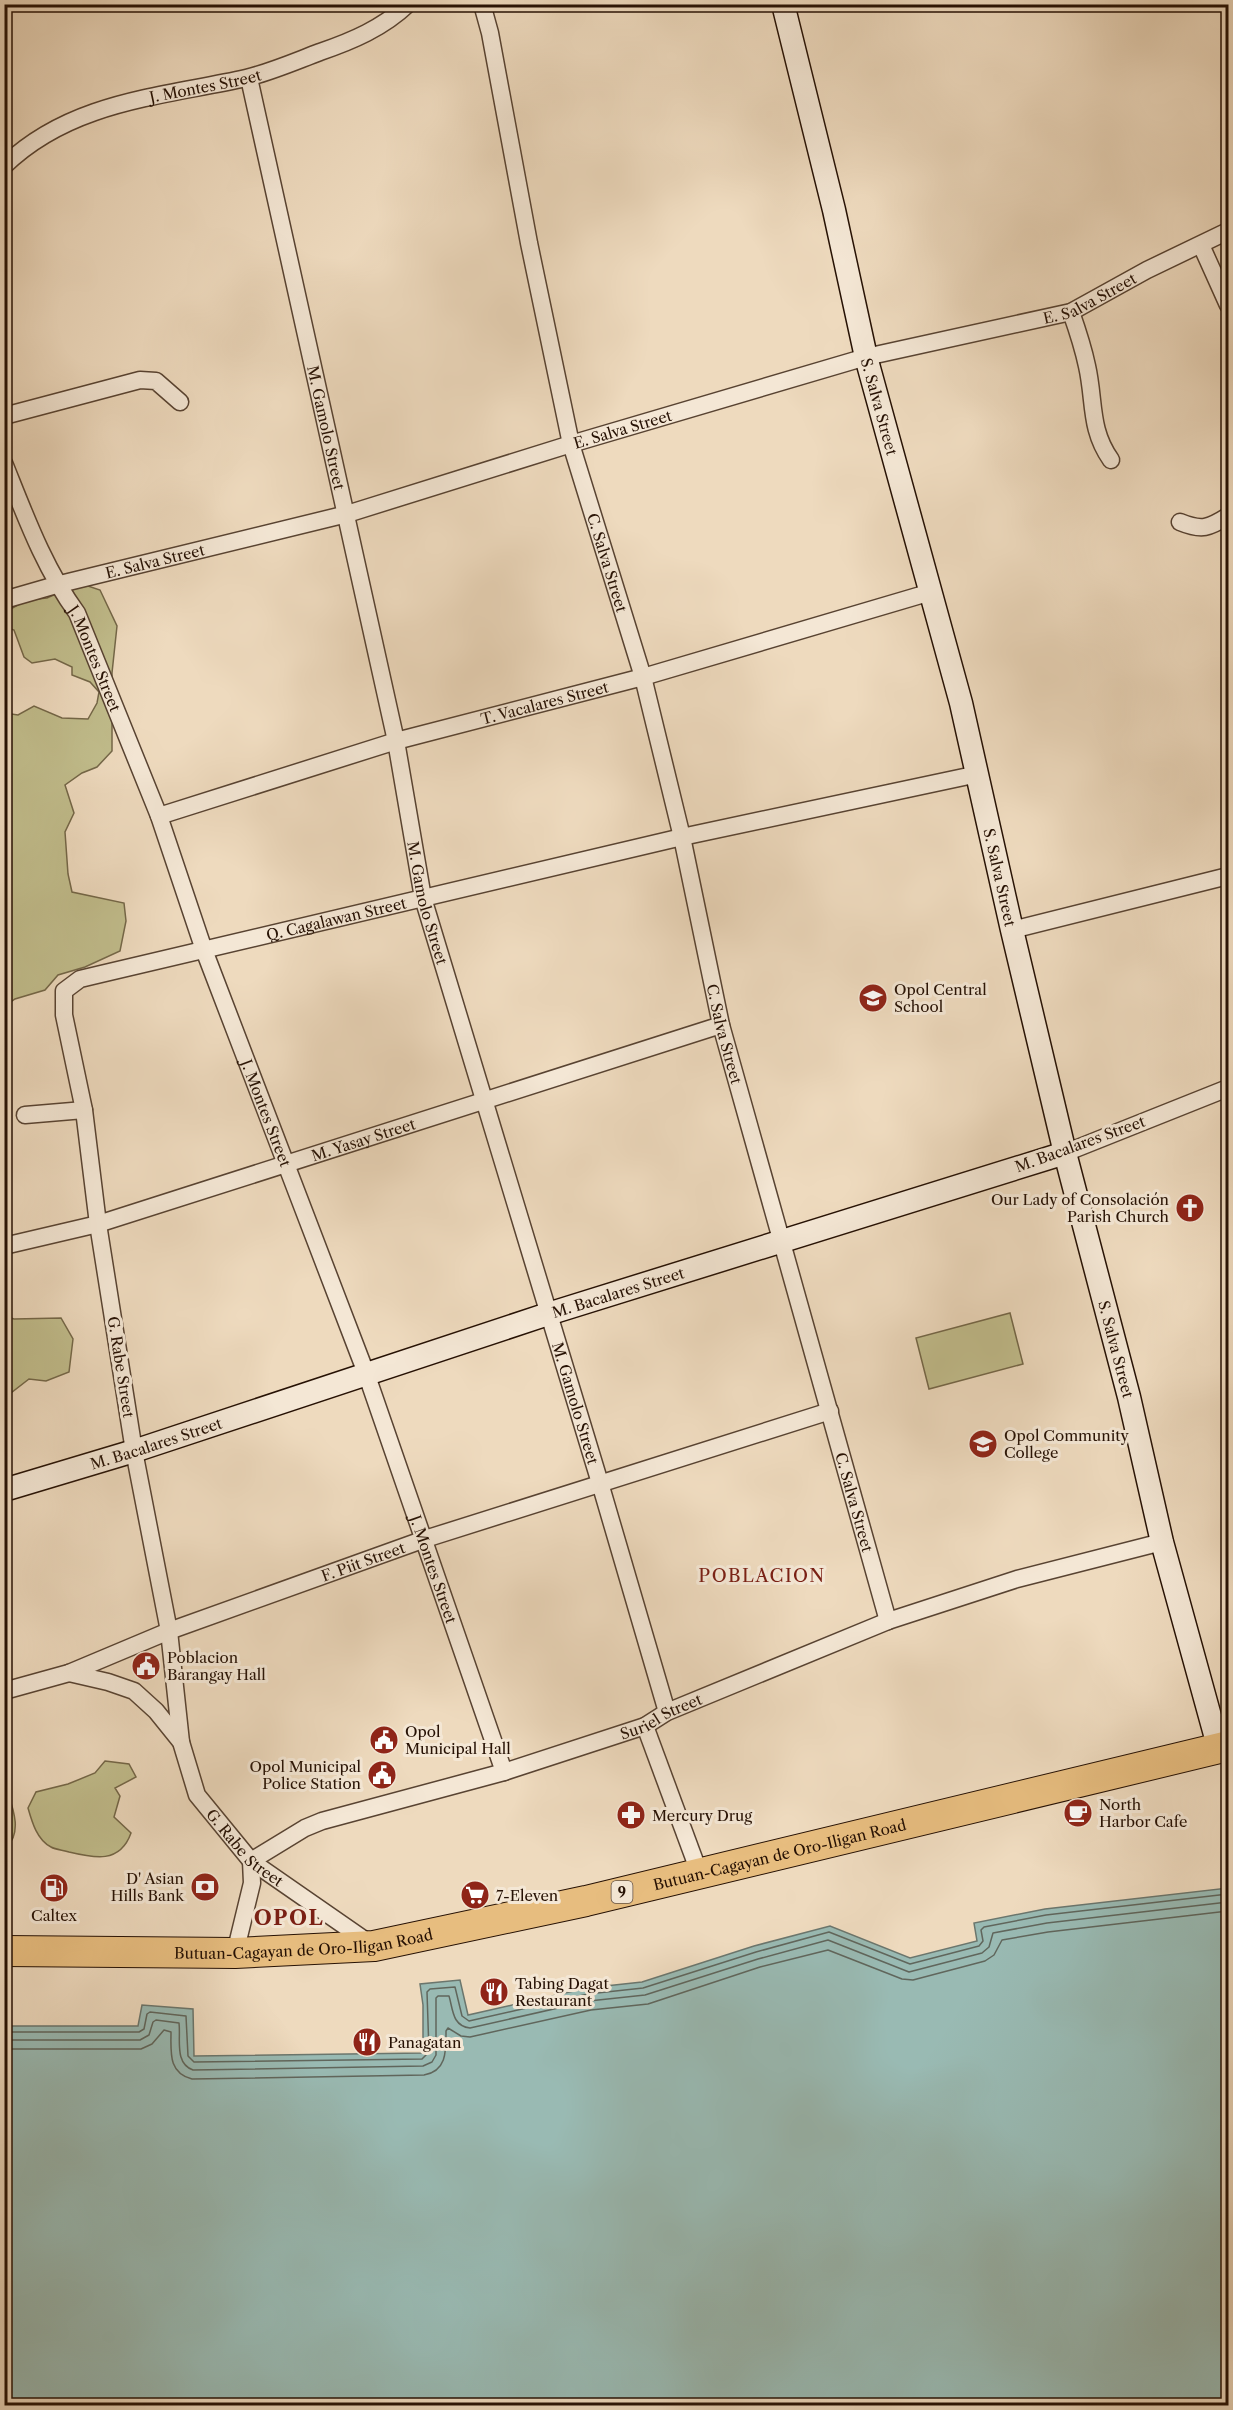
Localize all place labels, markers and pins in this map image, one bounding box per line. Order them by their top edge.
place label: Opol Central School [894,980,987,1016]
school or university icon: Opol Central School [857,982,889,1014]
place label: Our Lady of Consolación Parish Church [991,1190,1170,1226]
church icon: Our Lady of Consolación Parish Church [1174,1192,1206,1224]
place label: Opol Community College [1004,1426,1130,1462]
school or university icon: Opol Community College [967,1428,999,1460]
place label: Poblacion Barangay Hall [167,1648,266,1684]
public building icon: Poblacion Barangay Hall [130,1650,162,1682]
place label: Opol Municipal Hall [405,1722,511,1758]
public building icon: Opol Municipal Hall [368,1724,400,1756]
place label: Opol Municipal Police Station [249,1757,362,1793]
public building icon: Opol Municipal Police Station [366,1759,398,1791]
place label: North Harbor Cafe [1099,1795,1187,1831]
cafe icon: North Harbor Cafe [1062,1797,1094,1829]
pharmacy icon: Mercury Drug [615,1799,647,1831]
place label: Mercury Drug [652,1806,752,1825]
place label: D' Asian Hills Bank [111,1869,185,1905]
bank icon: D' Asian Hills Bank [189,1871,221,1903]
fuel station icon: Caltex [38,1872,70,1904]
supermarket icon: 7-Eleven [459,1879,491,1911]
place label: 7-Eleven [496,1886,559,1905]
place label: Caltex [31,1906,77,1925]
place label: Tabing Dagat Restaurant [515,1974,609,2010]
restaurant icon: Tabing Dagat Restaurant [478,1976,510,2008]
restaurant icon: Panagatan [351,2026,383,2058]
place label: Panagatan [388,2033,462,2052]

